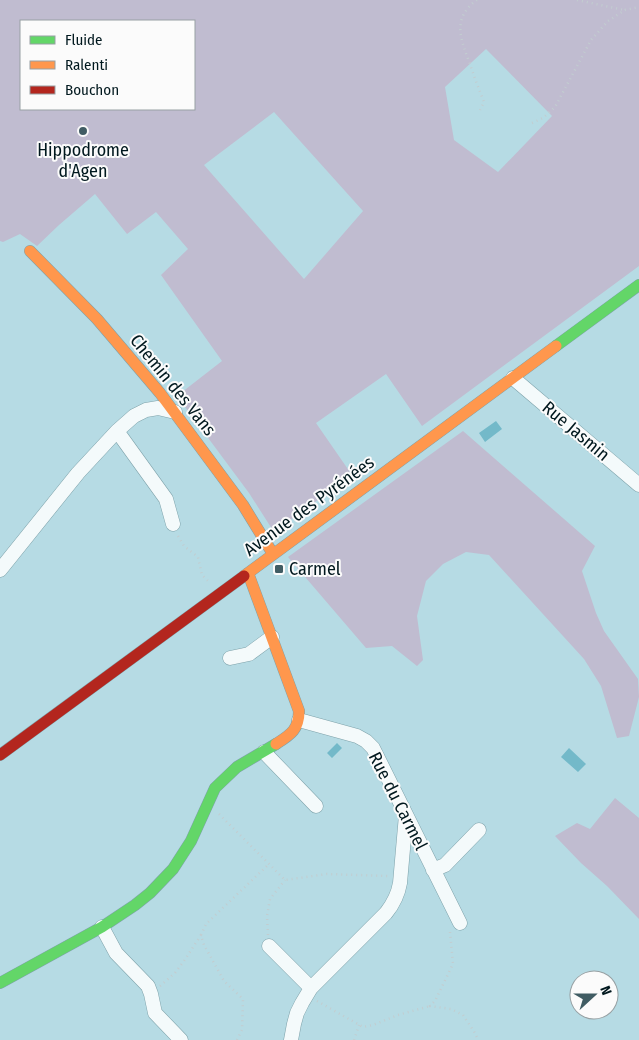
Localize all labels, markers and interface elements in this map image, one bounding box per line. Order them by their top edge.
legend [20,20,195,110]
text: Fluide [65,31,102,49]
text: Ralenti [65,56,108,74]
text: Bouchon [65,81,119,99]
marker: Hippodrome d'Agen [77,125,89,137]
place label: Hippodrome d'Agen [37,139,129,182]
street label: Chemin des Vans [125,330,221,440]
street label: Rue Jasmin [538,396,614,466]
street label: Avenue des Pyrénées [240,451,379,561]
place label: Carmel [289,558,341,580]
marker: Carmel [273,563,285,575]
street label: Rue du Carmel [364,748,432,854]
north arrow [569,970,619,1020]
text: N [596,984,615,997]

